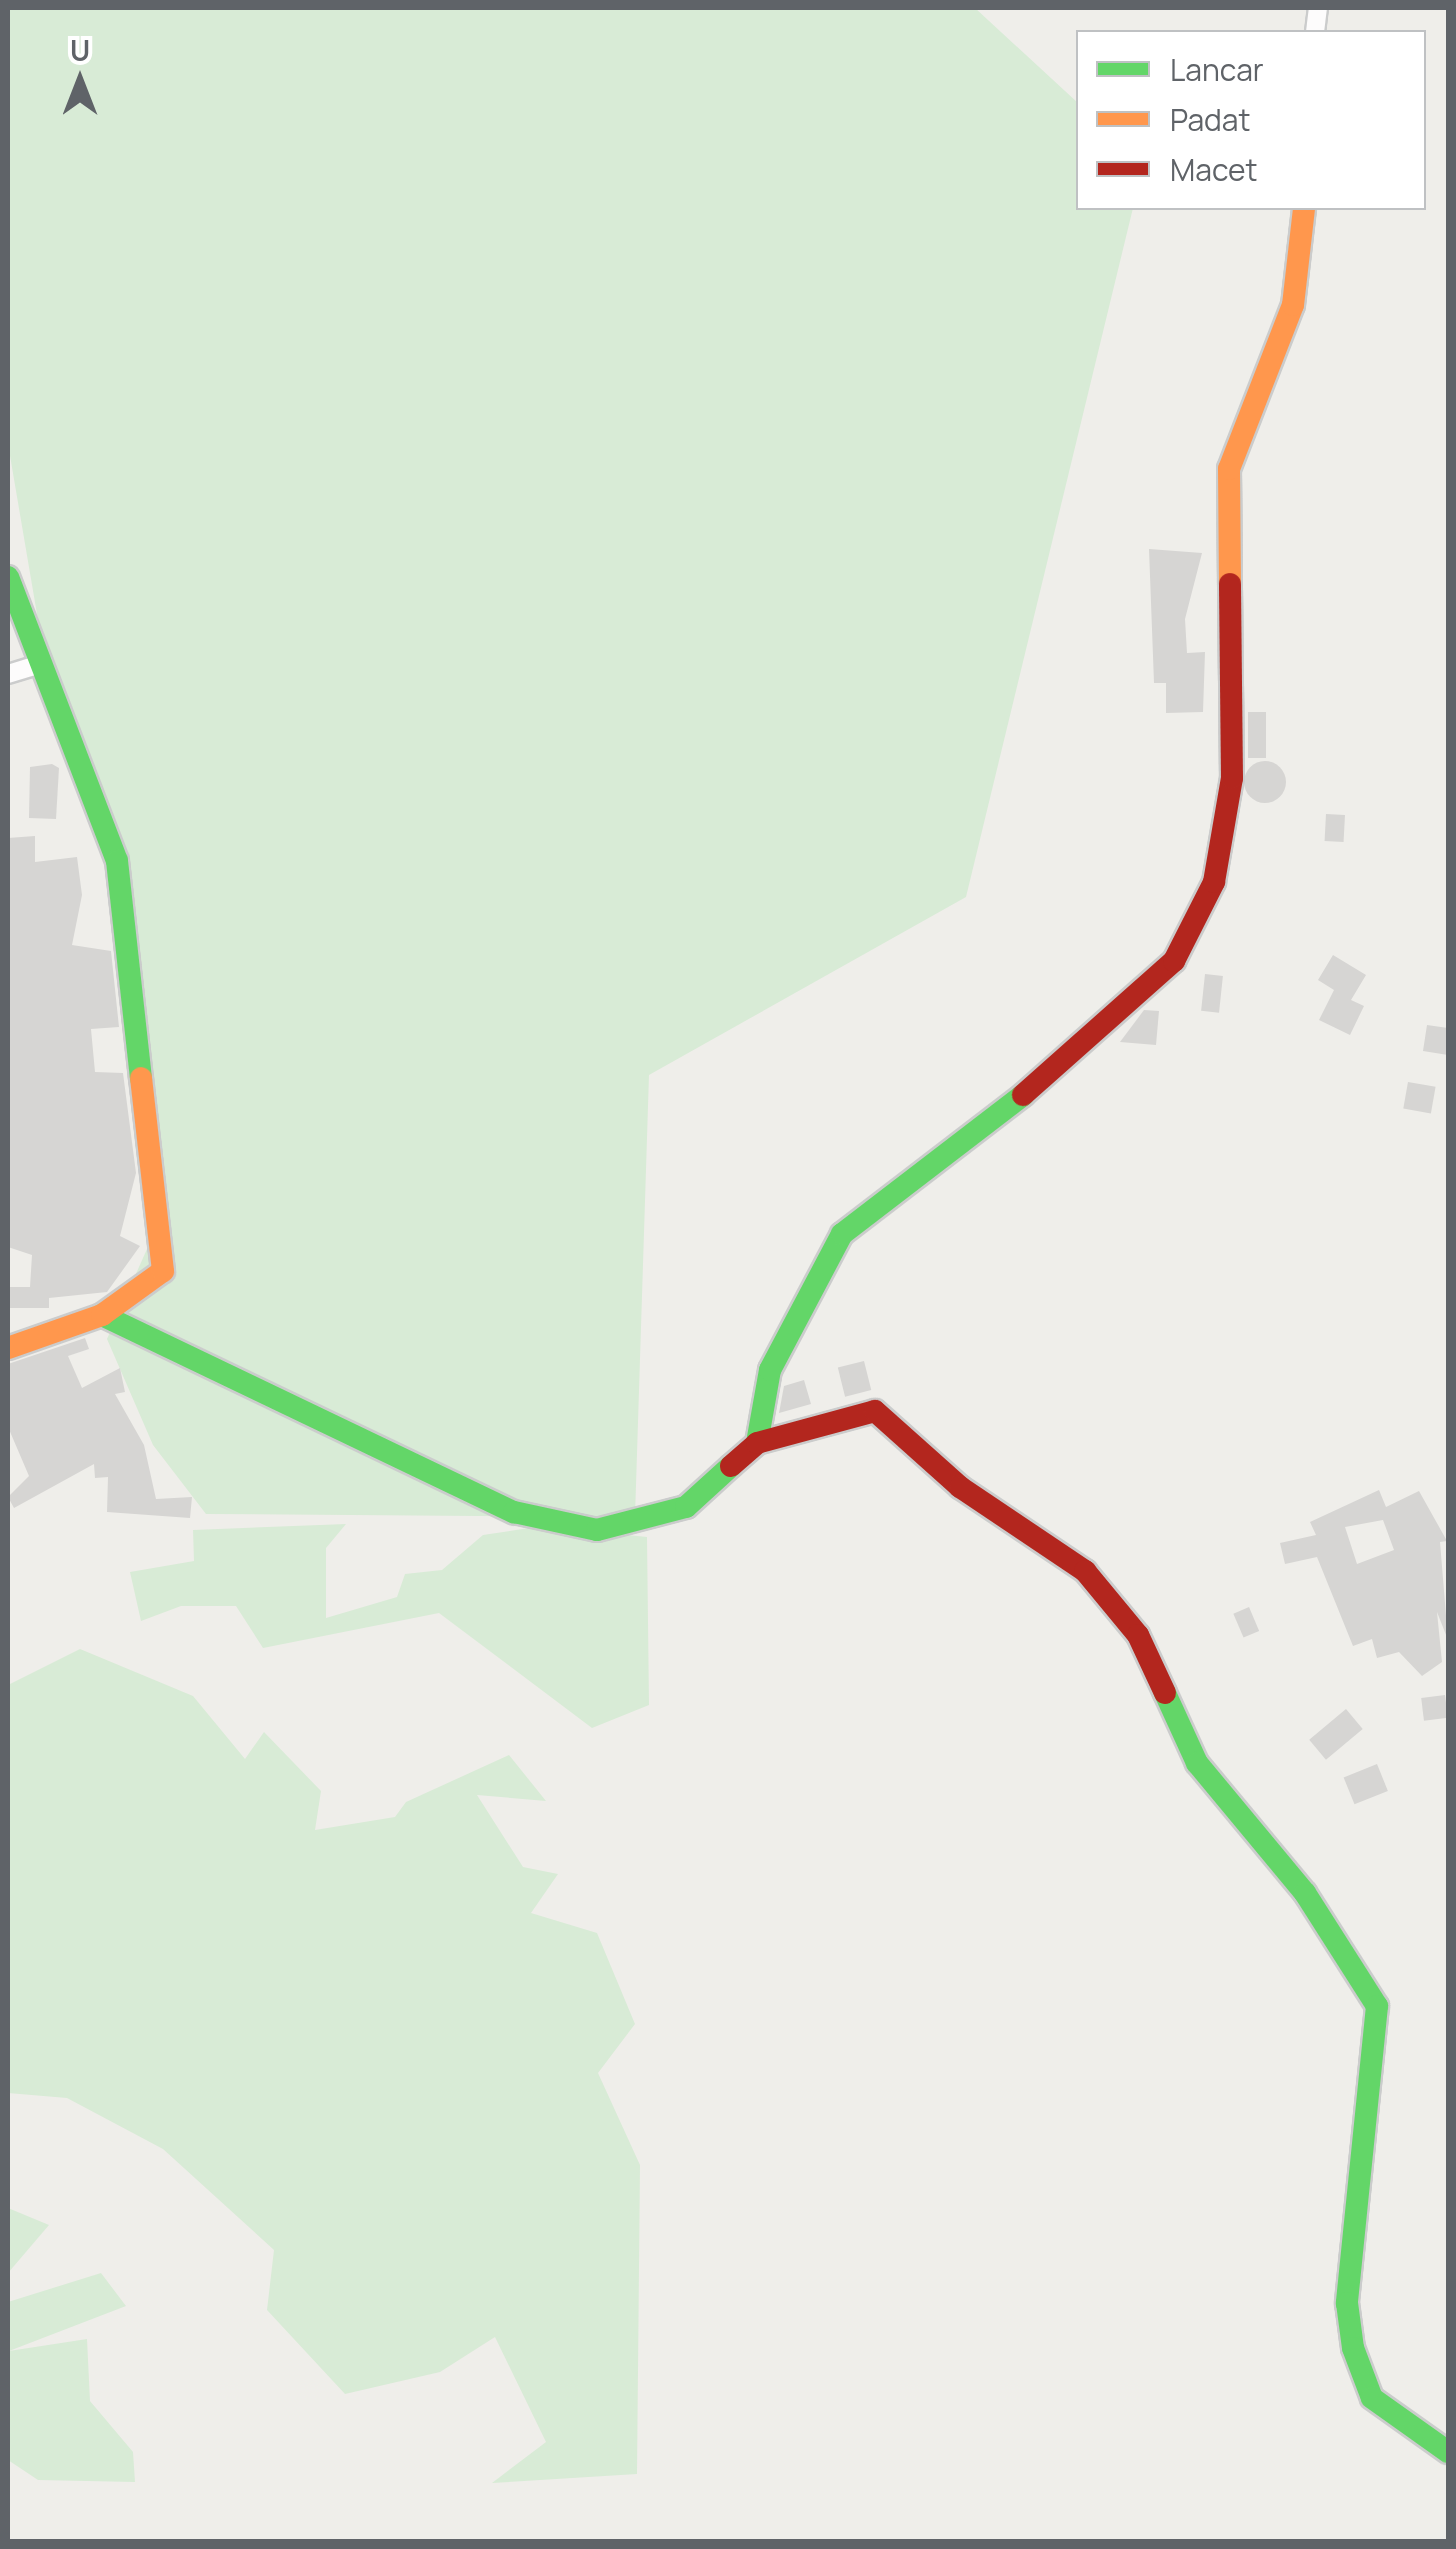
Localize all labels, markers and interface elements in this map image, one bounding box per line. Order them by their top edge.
north arrow [30,30,130,130]
legend [1076,30,1426,210]
text: U [70,31,90,69]
text: Lancar [1170,49,1264,90]
text: Padat [1170,99,1251,140]
text: Macet [1170,149,1258,190]

